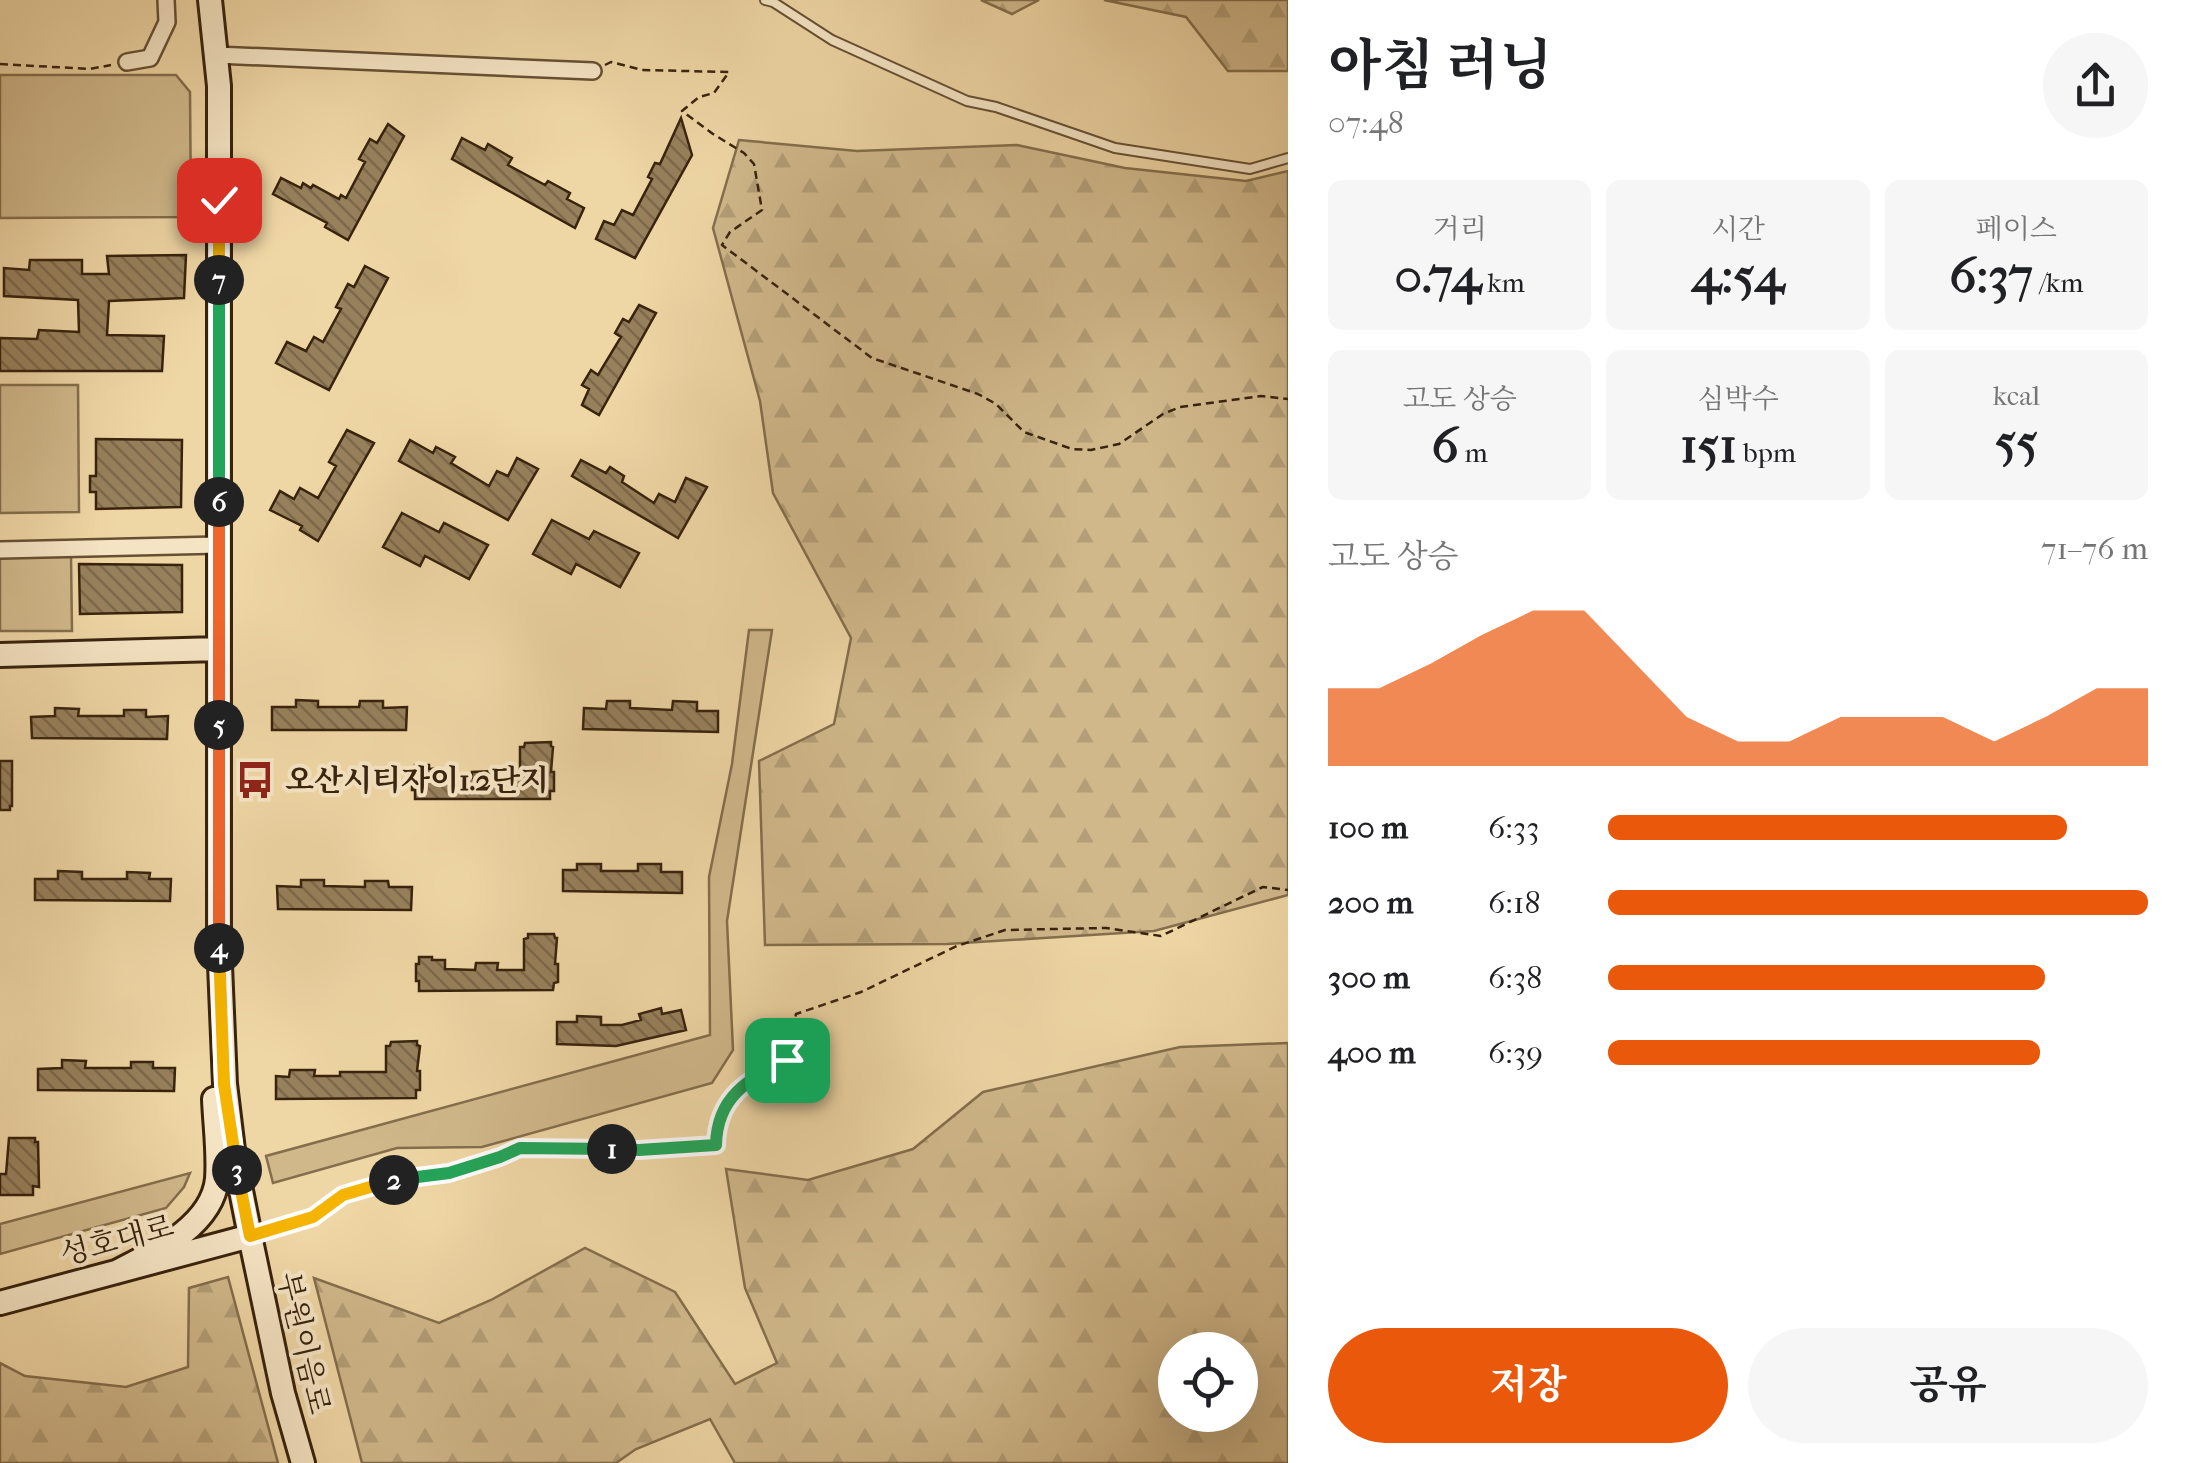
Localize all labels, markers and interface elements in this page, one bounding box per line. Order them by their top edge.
button: share [2043,33,2148,138]
text: 아침 러닝 [1328,34,1552,98]
text: 07:48 [1328,104,1404,141]
pin [177,158,262,243]
icon: check [192,173,247,228]
text: 거리 [1433,212,1487,245]
text: 시간 [1711,212,1765,245]
text: 페이스 [1976,212,2057,245]
text: 0.74 [1394,246,1481,305]
text: 4:54 [1692,246,1784,305]
text: 6:37 [1949,246,2033,305]
pin: 7 [194,255,244,305]
text: 7 [212,263,226,296]
text: km [1481,266,1525,299]
text: /km [2033,266,2084,299]
text: kcal [1993,379,2040,412]
text: 고도 상승 [1403,382,1517,415]
text: 심박수 [1697,382,1779,415]
text: 55 [1995,412,2038,471]
text: 6 [1431,416,1459,475]
text: 151 [1680,416,1737,475]
text: m [1459,436,1488,469]
text: bpm [1737,436,1796,469]
pin: 6 [194,477,244,527]
text: 6 [211,485,227,518]
text: 71–76 m [2041,530,2148,567]
text: 고도 상승 [1328,538,1459,575]
pin: 5 [194,700,244,750]
text: 5 [213,708,225,741]
bus stop icon: 오산시티자이1.2단지 [234,759,276,801]
place label: 오산시티자이1.2단지 [285,763,549,798]
text: 100 m [1328,809,1408,846]
text: 6:33 [1488,809,1539,846]
text: 200 m [1328,884,1413,921]
text: 6:18 [1488,884,1541,921]
pin: 4 [194,923,244,973]
text: 4 [211,931,227,964]
text: 300 m [1328,959,1410,996]
text: 6:38 [1488,959,1542,996]
pin [745,1018,830,1103]
icon: arrive [760,1033,815,1088]
text: 400 m [1328,1034,1416,1071]
text: 6:39 [1488,1034,1543,1071]
pin: 1 [587,1124,637,1174]
text: 1 [607,1132,617,1165]
pin: 3 [212,1145,262,1195]
text: 3 [231,1153,243,1186]
pin: 2 [369,1155,419,1205]
text: 2 [387,1163,401,1196]
street label: 성호대로 [57,1209,178,1272]
street label: 부원이음로 [270,1269,337,1418]
button: 저장 [1328,1328,1728,1443]
button: 공유 [1748,1328,2148,1443]
map controls [1158,1332,1258,1432]
button: locate [1158,1332,1258,1432]

